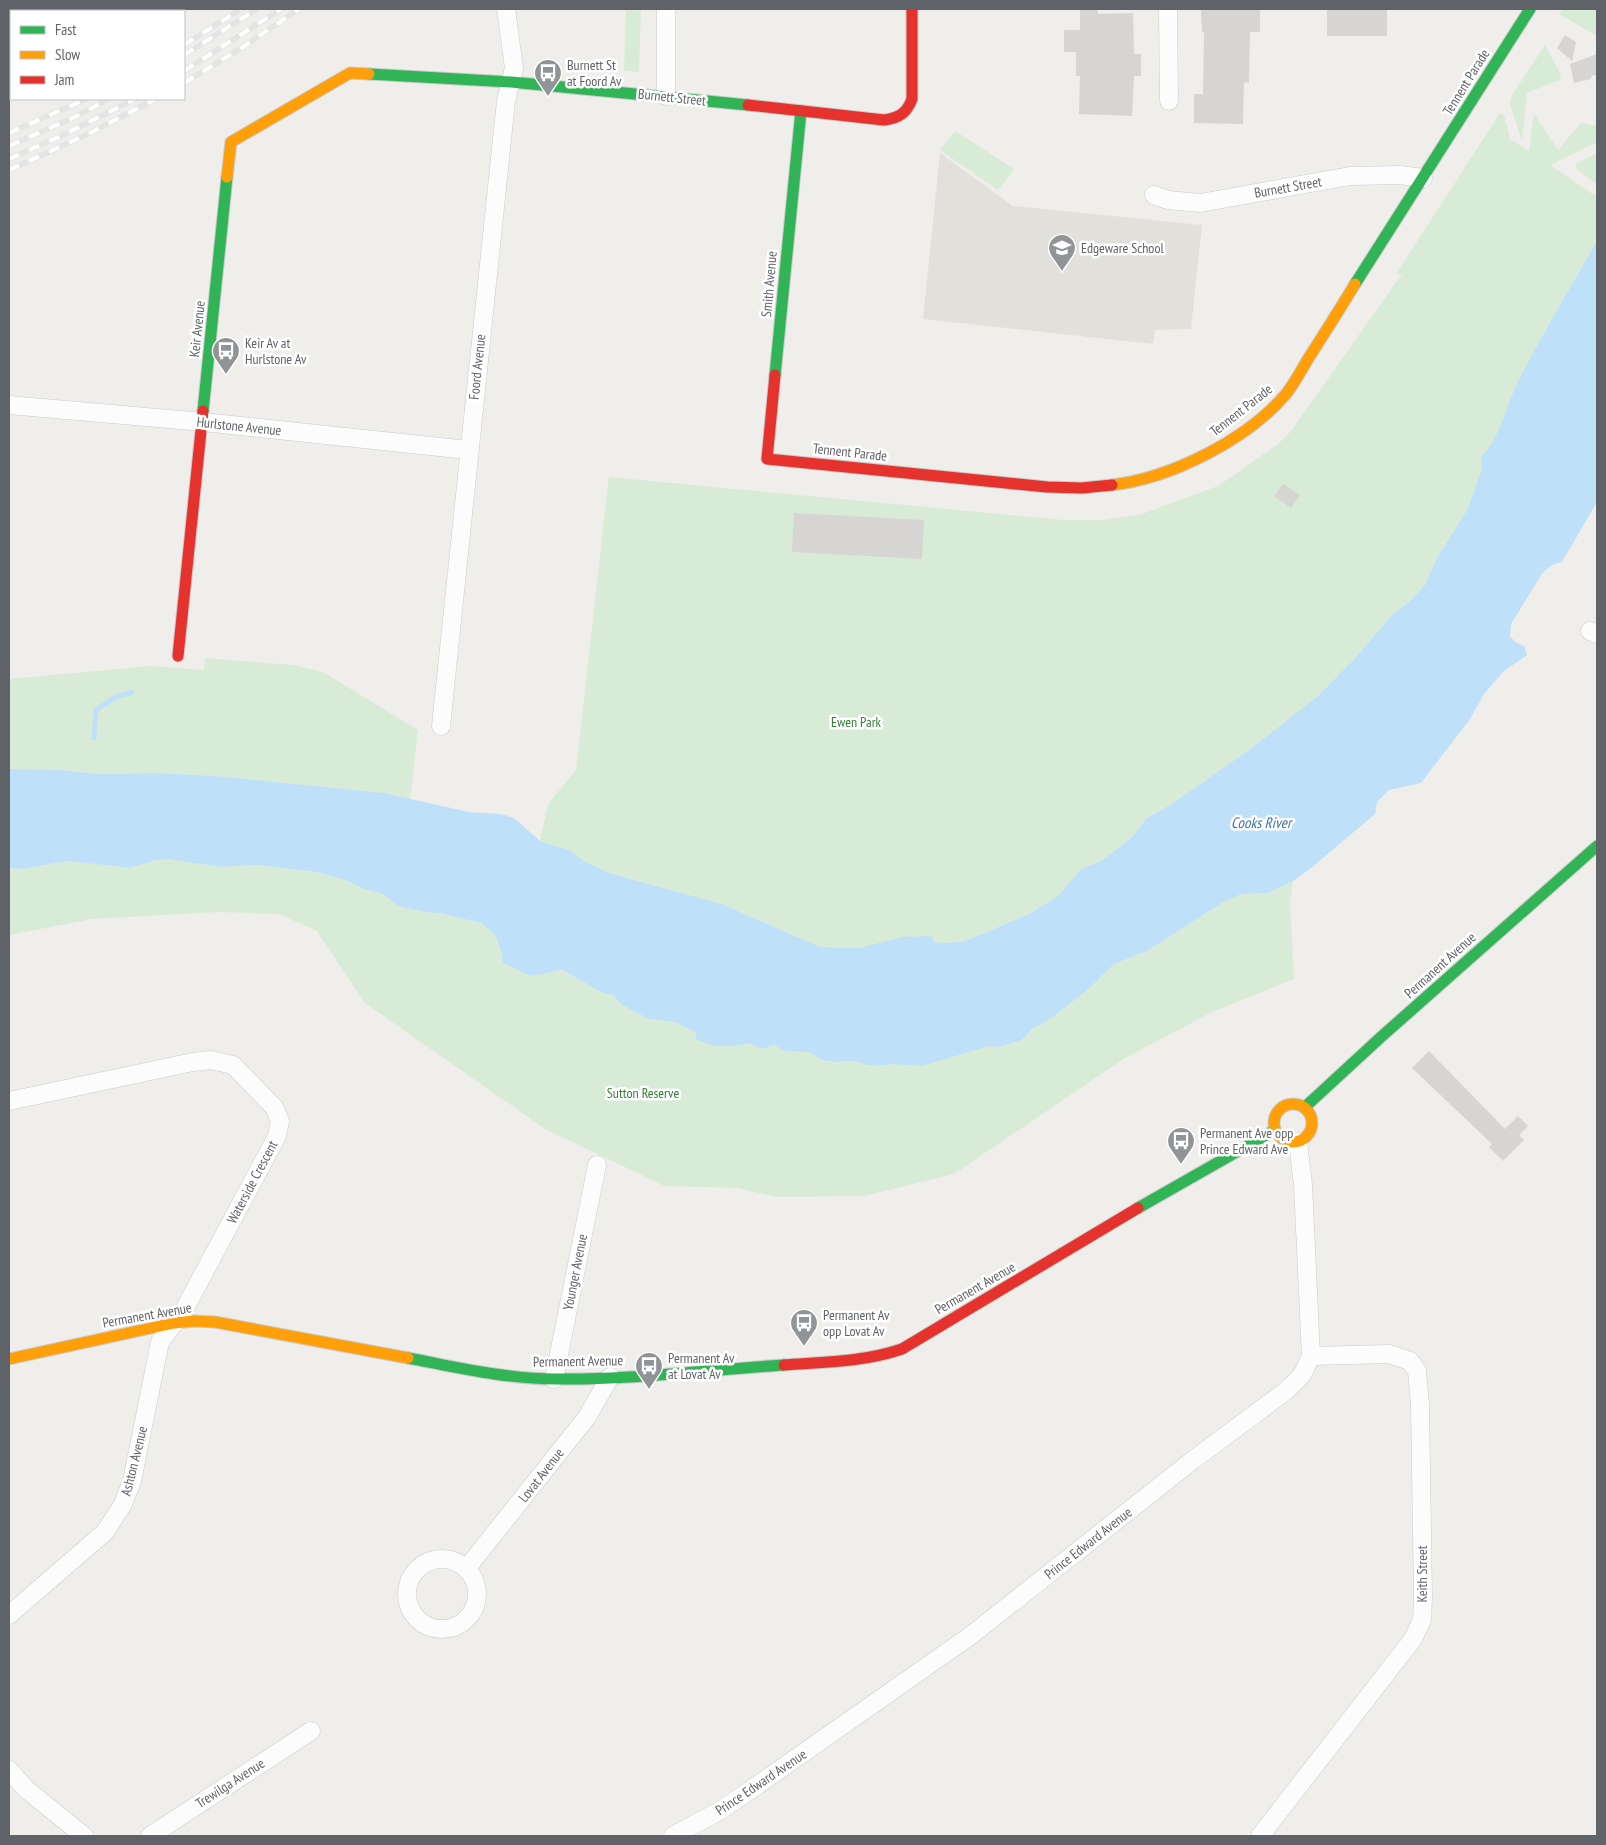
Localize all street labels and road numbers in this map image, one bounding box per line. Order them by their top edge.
street label: Tennent Parade [1439,45,1493,118]
street label: Burnett Street [637,84,707,110]
street label: Burnett Street [1253,172,1323,202]
street label: Smith Avenue [757,250,781,318]
street label: Keir Avenue [185,299,209,358]
street label: Foord Avenue [465,333,489,401]
street label: Tennent Parade [1206,380,1276,440]
street label: Hurlstone Avenue [196,413,282,439]
street label: Tennent Parade [812,439,888,465]
street label: Permanent Avenue [1400,928,1480,1002]
street label: Waterside Crescent [223,1137,282,1227]
street label: Younger Avenue [559,1232,591,1312]
street label: Permanent Avenue [931,1258,1019,1318]
street label: Permanent Avenue [101,1298,193,1332]
street label: Permanent Avenue [533,1351,623,1371]
street label: Ashton Avenue [117,1424,151,1498]
street label: Lovat Avenue [514,1444,568,1506]
street label: Prince Edward Avenue [1041,1503,1136,1583]
street label: Keith Street [1413,1545,1431,1603]
street label: Prince Edward Avenue [712,1745,810,1819]
street label: Trewilga Avenue [192,1754,268,1812]

